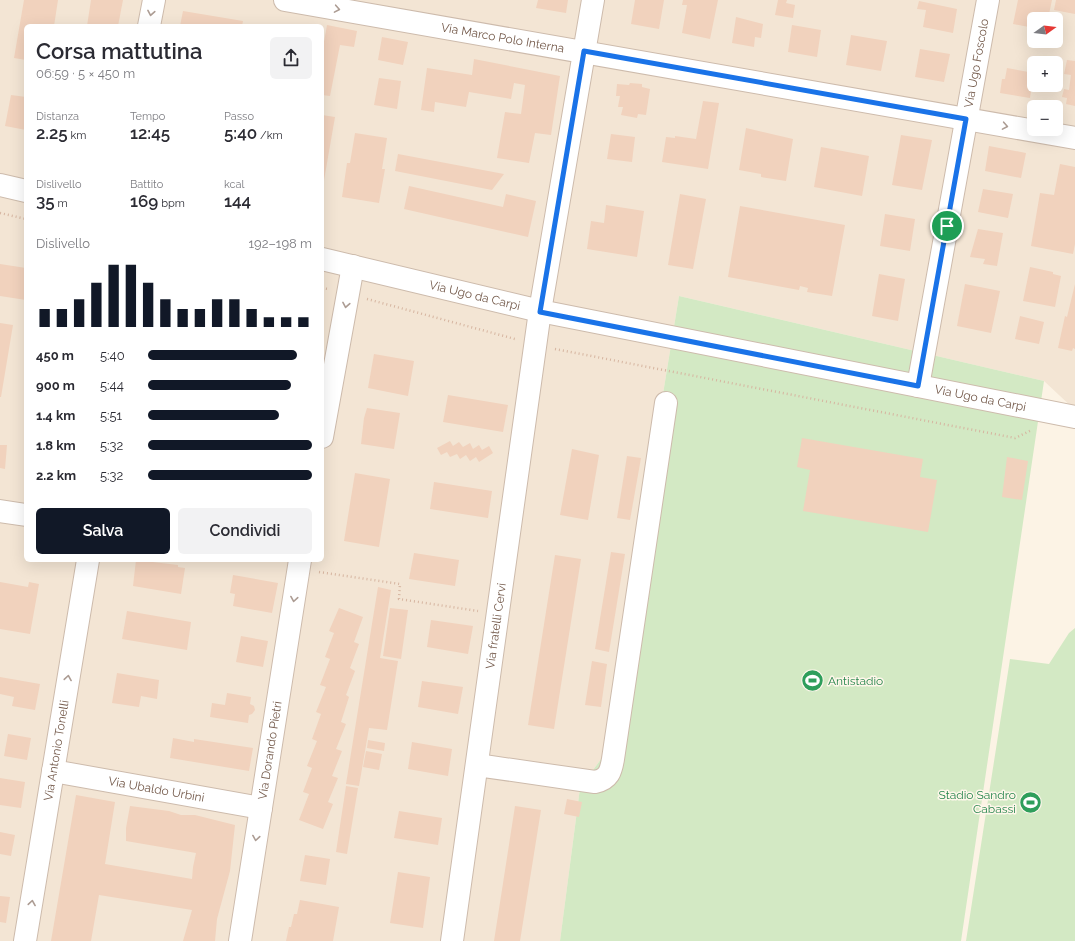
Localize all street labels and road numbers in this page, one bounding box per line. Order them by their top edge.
street label: Via Ugo Foscolo [962,17,992,109]
street label: Via Marco Polo Interna [440,20,565,56]
street label: Via Ugo da Carpi [428,278,522,313]
street label: Via Ugo da Carpi [933,382,1027,414]
street label: Via fratelli Cervi [483,582,509,670]
street label: Via Antonio Tonelli [41,699,72,802]
street label: Via Dorando Pietri [255,700,285,801]
street label: Via Ubaldo Urbini [107,774,205,805]

